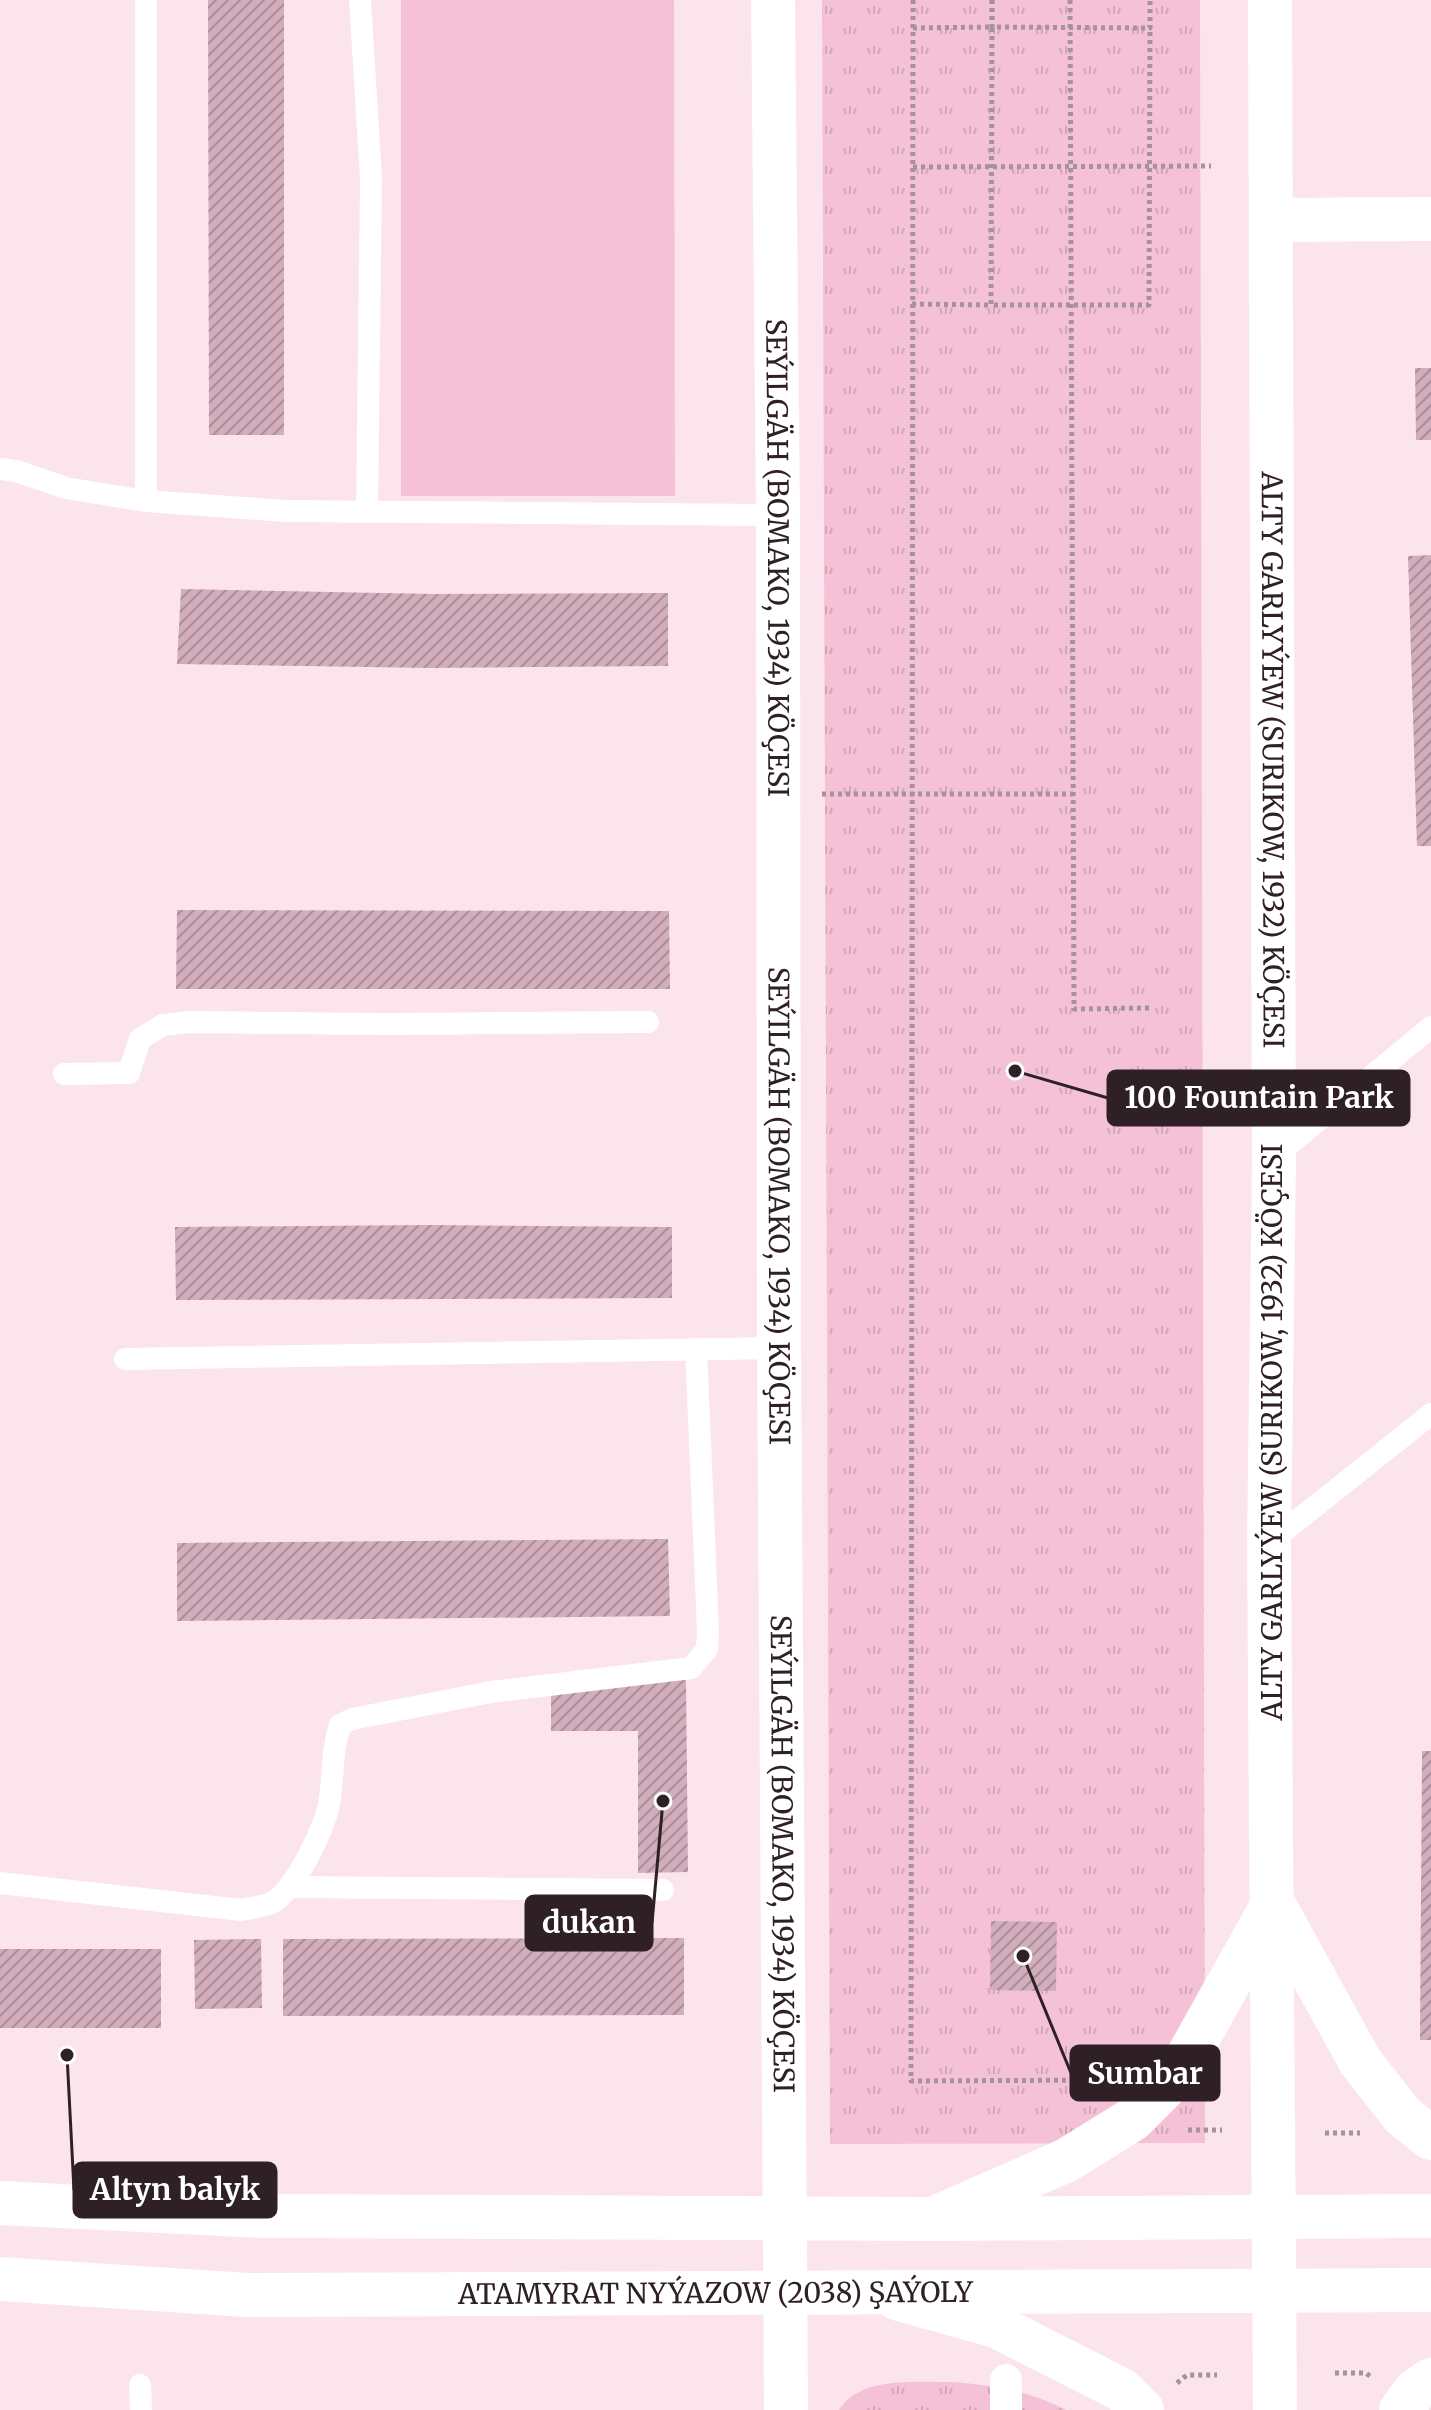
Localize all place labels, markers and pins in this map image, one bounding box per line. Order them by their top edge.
callout: 100 Fountain Park [1108,1071,1409,1125]
callout: dukan [526,1896,652,1950]
callout: Sumbar [1071,2046,1219,2100]
callout: Altyn balyk [74,2163,276,2217]

